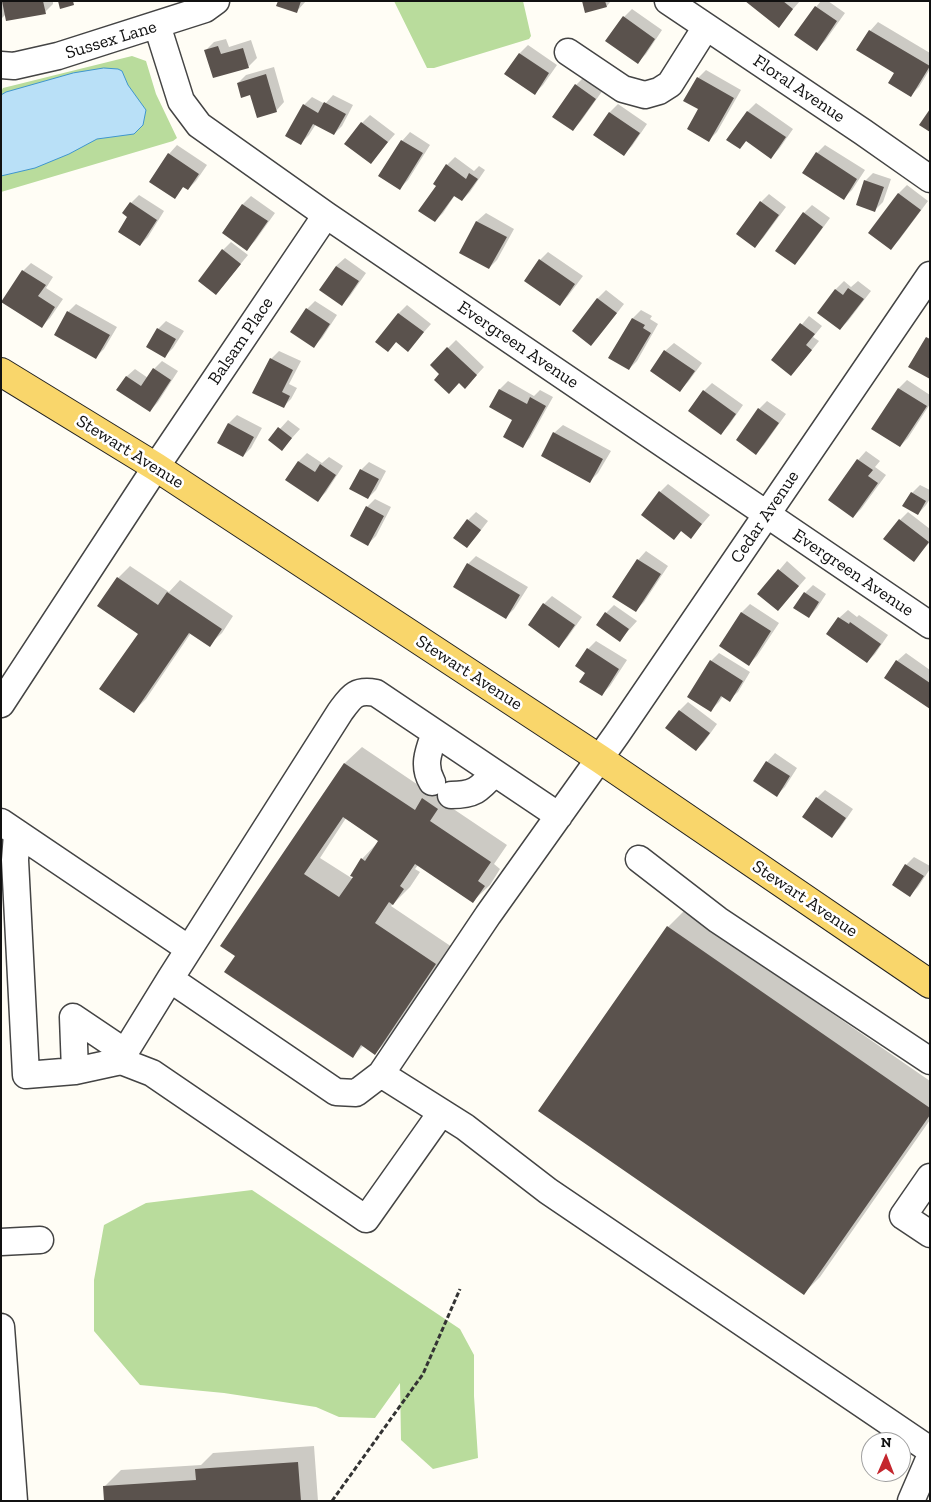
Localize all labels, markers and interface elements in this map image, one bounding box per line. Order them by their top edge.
street label: Sussex Lane [63,16,159,64]
street label: Floral Avenue [749,50,849,128]
street label: Balsam Place [204,293,278,389]
street label: Evergreen Avenue [453,297,583,393]
street label: Stewart Avenue [72,410,188,494]
street label: Cedar Avenue [726,466,804,568]
street label: Evergreen Avenue [788,525,918,621]
street label: Stewart Avenue [412,631,526,715]
street label: Stewart Avenue [748,856,862,942]
north arrow [861,1432,911,1482]
text: N [881,1434,892,1451]

